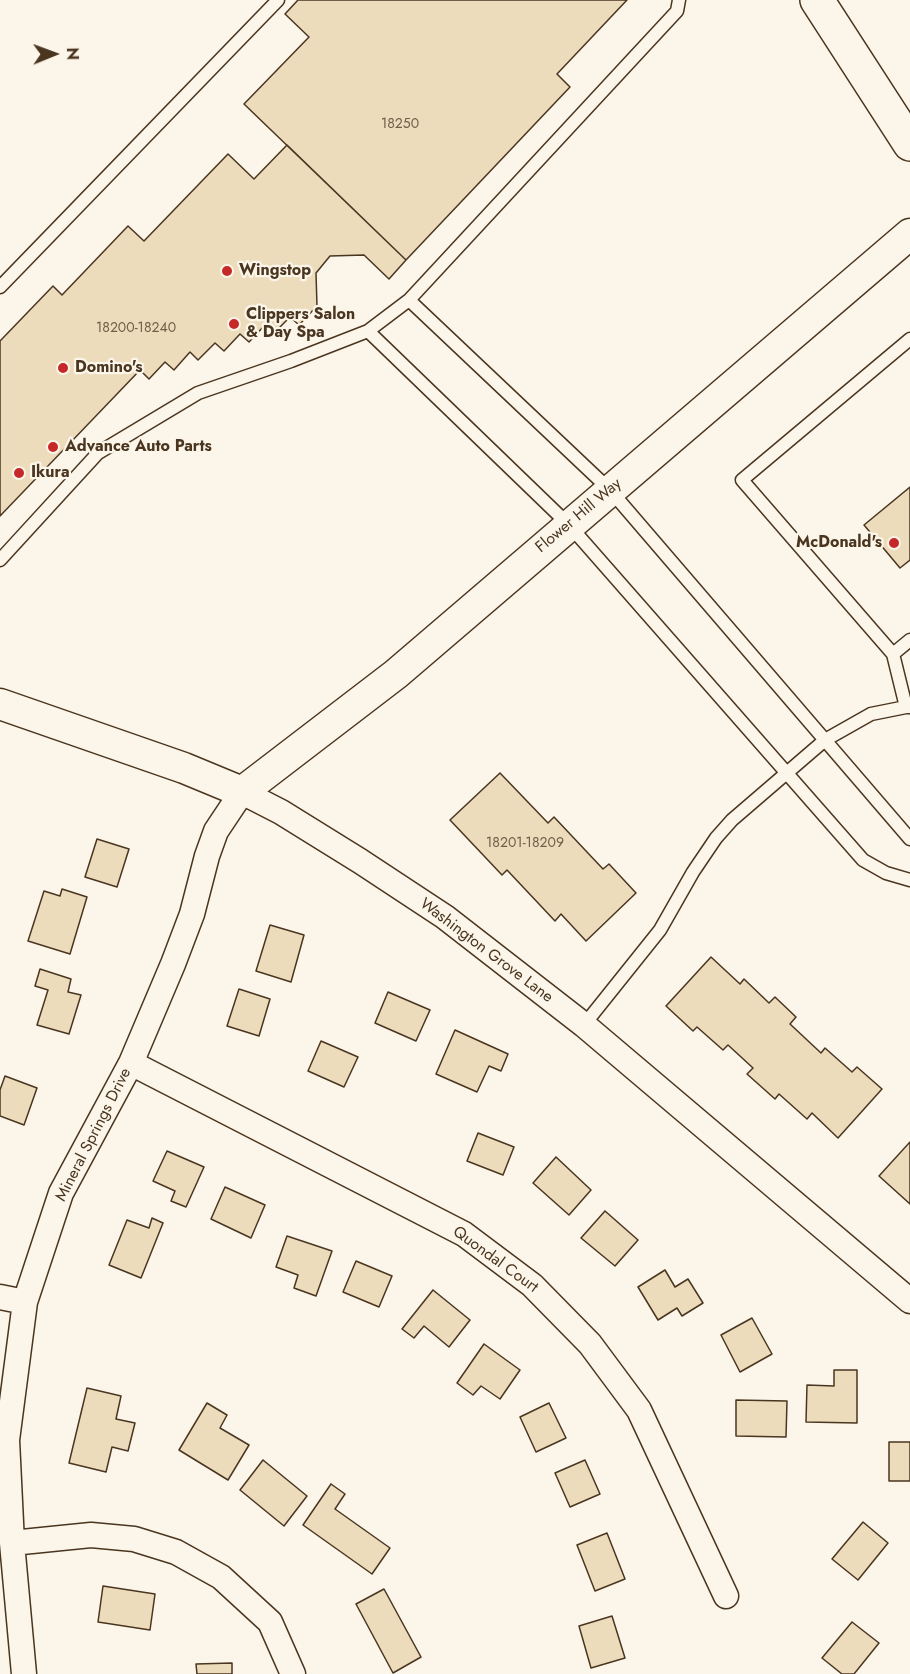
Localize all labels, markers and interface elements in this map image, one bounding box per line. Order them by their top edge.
north arrow [24,24,84,84]
text: N [61,47,84,60]
house number: 18250 [381,117,419,133]
place label: Wingstop [239,261,311,281]
marker: Wingstop [220,264,234,278]
place label: Clippers Salon & Day Spa [246,305,355,343]
marker: Clippers Salon & Day Spa [227,317,241,331]
house number: 18200-18240 [96,321,176,337]
place label: Domino's [75,358,142,378]
marker: Domino's [56,361,70,375]
place label: Advance Auto Parts [65,437,212,457]
marker: Advance Auto Parts [46,440,60,454]
place label: Ikura [31,463,70,483]
marker: Ikura [12,466,26,480]
street label: Flower Hill Way [532,475,626,557]
place label: McDonald's [796,533,882,553]
marker: McDonald's [887,536,901,550]
house number: 18201-18209 [486,836,564,852]
street label: Washington Grove Lane [416,895,556,1007]
street label: Mineral Springs Drive [52,1065,136,1205]
street label: Quondal Court [449,1223,541,1297]

